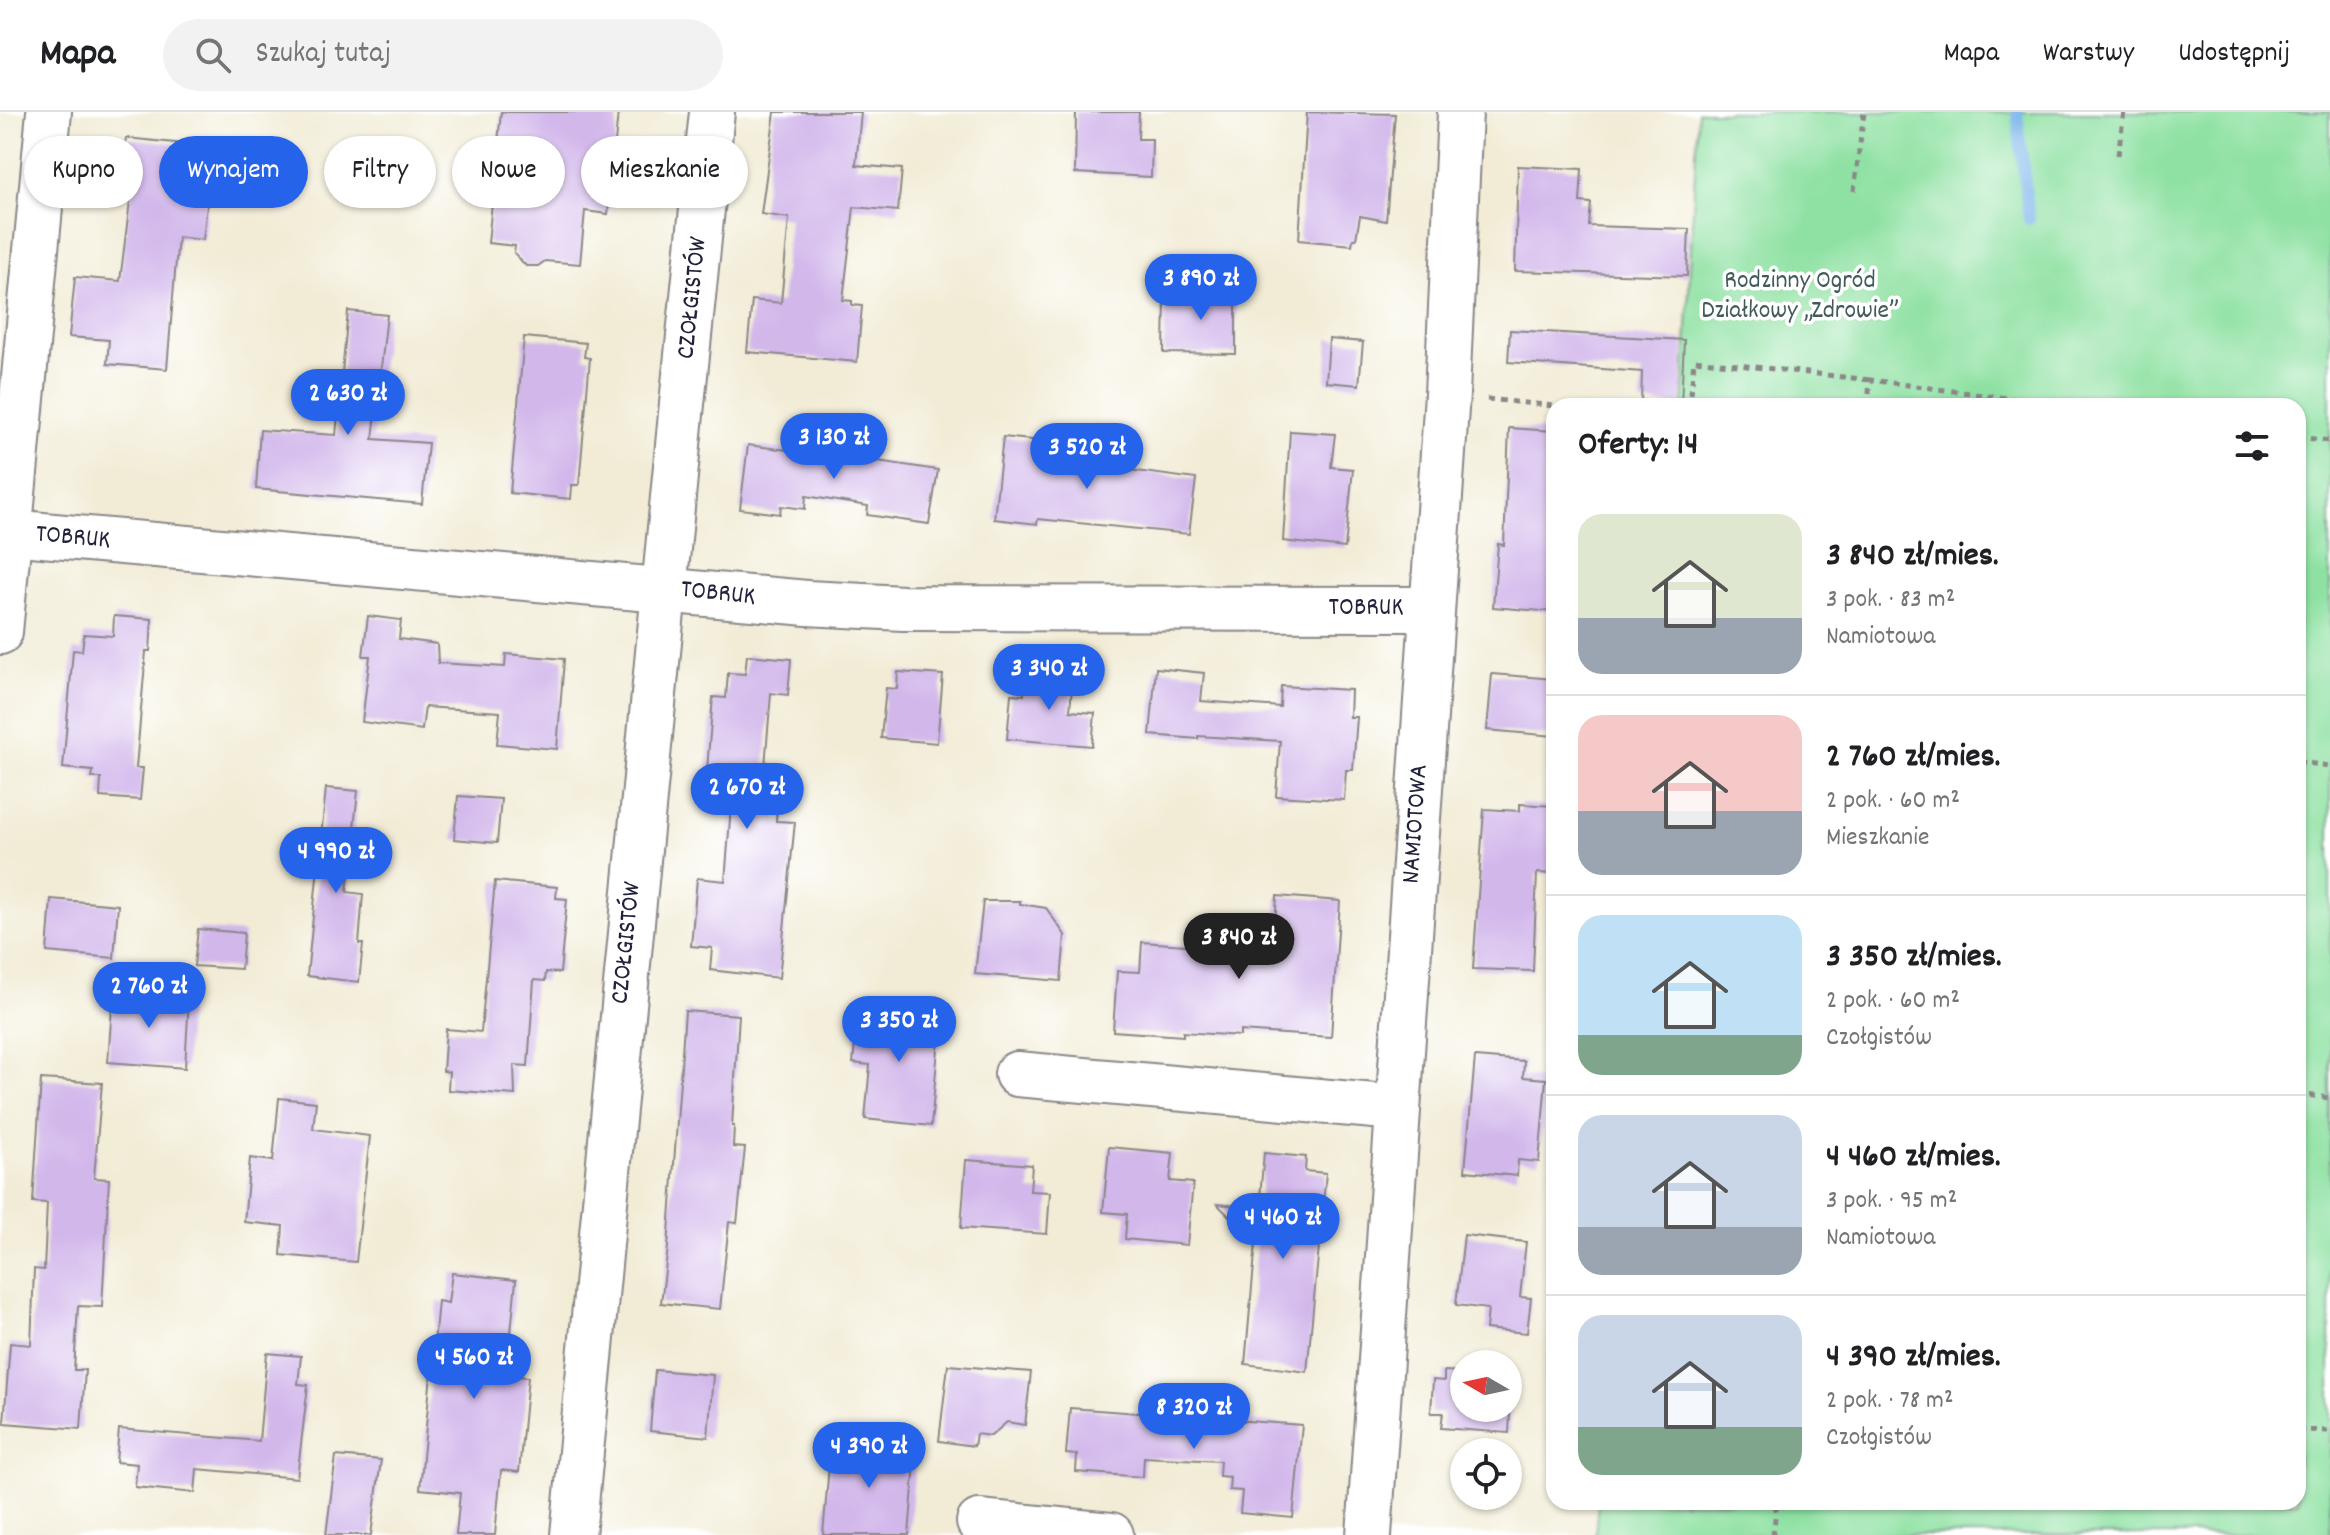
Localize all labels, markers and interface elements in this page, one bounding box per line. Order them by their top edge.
search box [163,19,723,91]
text: Mapa [40,28,115,83]
icon: search [191,33,235,77]
text: Szukaj tutaj [255,34,391,77]
text: Mapa [1943,35,1999,75]
text: Warstwy [2043,35,2134,75]
text: Udostępnij [2178,35,2290,75]
chip: Kupno [24,136,143,208]
chip: Wynajem [159,136,308,208]
chip: Filtry [324,136,436,208]
chip: Nowe [452,136,565,208]
chip: Mieszkanie [581,136,748,208]
street label: CZOŁGISTÓW [668,235,718,361]
pin: 3 890 zł [1118,254,1284,322]
text: 3 890 zł [1163,261,1239,298]
park label: Rodzinny Ogród Działkowy „Zdrowie” [1701,263,1899,330]
pin: 2 630 zł [265,369,431,437]
text: 2 630 zł [309,376,387,413]
pin: 3 130 zł [751,413,917,481]
text: 3 130 zł [798,420,870,457]
text: Oferty: 14 [1578,422,1698,471]
pin: 3 520 zł [1004,423,1170,491]
icon: filters [2230,424,2274,468]
text: 3 520 zł [1048,430,1126,467]
street label: TOBRUK [34,516,112,560]
text: 3 840 zł/mies. [1826,533,1999,582]
icon: home [1642,546,1738,642]
street label: TOBRUK [679,572,757,616]
text: 3 pok. · 83 m² [1826,582,1955,619]
street label: TOBRUK [1329,590,1403,627]
text: Namiotowa [1826,619,1935,656]
pin: 3 340 zł [966,644,1132,712]
text: 3 340 zł [1011,651,1087,688]
text: 2 760 zł/mies. [1826,734,2000,783]
icon: home [1642,747,1738,843]
pin: 2 670 zł [664,763,830,831]
street label: NAMIOTOWA [1393,763,1439,885]
text: 2 670 zł [709,770,785,807]
text: 2 pok. · 60 m² [1826,783,1960,820]
text: Mieszkanie [1826,820,1929,857]
pin: 4 990 zł [253,827,419,895]
text: 4 990 zł [297,834,375,871]
street label: CZOŁGISTÓW [602,880,652,1006]
pin: 3 840 zł [1156,913,1322,981]
text: 3 840 zł [1201,920,1277,957]
text: 3 350 zł/mies. [1826,934,2002,983]
icon: home [1642,947,1738,1043]
pin: 2 760 zł [66,962,232,1030]
text: 2 760 zł [111,969,187,1006]
text: 2 pok. · 60 m² [1826,983,1960,1020]
pin: 3 350 zł [816,996,982,1064]
text: 3 350 zł [860,1003,938,1040]
text: Czołgistów [1826,1020,1932,1057]
text: 4 460 zł/mies. [1826,1134,2001,1183]
icon: home [1642,1147,1738,1243]
text: 3 pok. · 95 m² [1826,1183,1957,1220]
pin: 4 460 zł [1200,1193,1366,1261]
text: 4 460 zł [1245,1200,1321,1237]
text: Namiotowa [1826,1220,1935,1257]
pin: 4 560 zł [391,1333,557,1401]
text: 4 390 zł/mies. [1826,1334,2001,1383]
text: 4 560 zł [435,1340,513,1377]
icon: home [1642,1347,1738,1443]
north arrow [1450,1350,1522,1422]
map controls [1450,1350,1522,1510]
pin: 8 320 zł [1111,1383,1277,1451]
text: 2 pok. · 78 m² [1826,1383,1953,1420]
text: 8 320 zł [1156,1390,1232,1427]
text: Czołgistów [1826,1420,1932,1457]
pin: 4 390 zł [786,1422,952,1490]
text: 4 390 zł [831,1429,907,1466]
button: locate [1450,1438,1522,1510]

